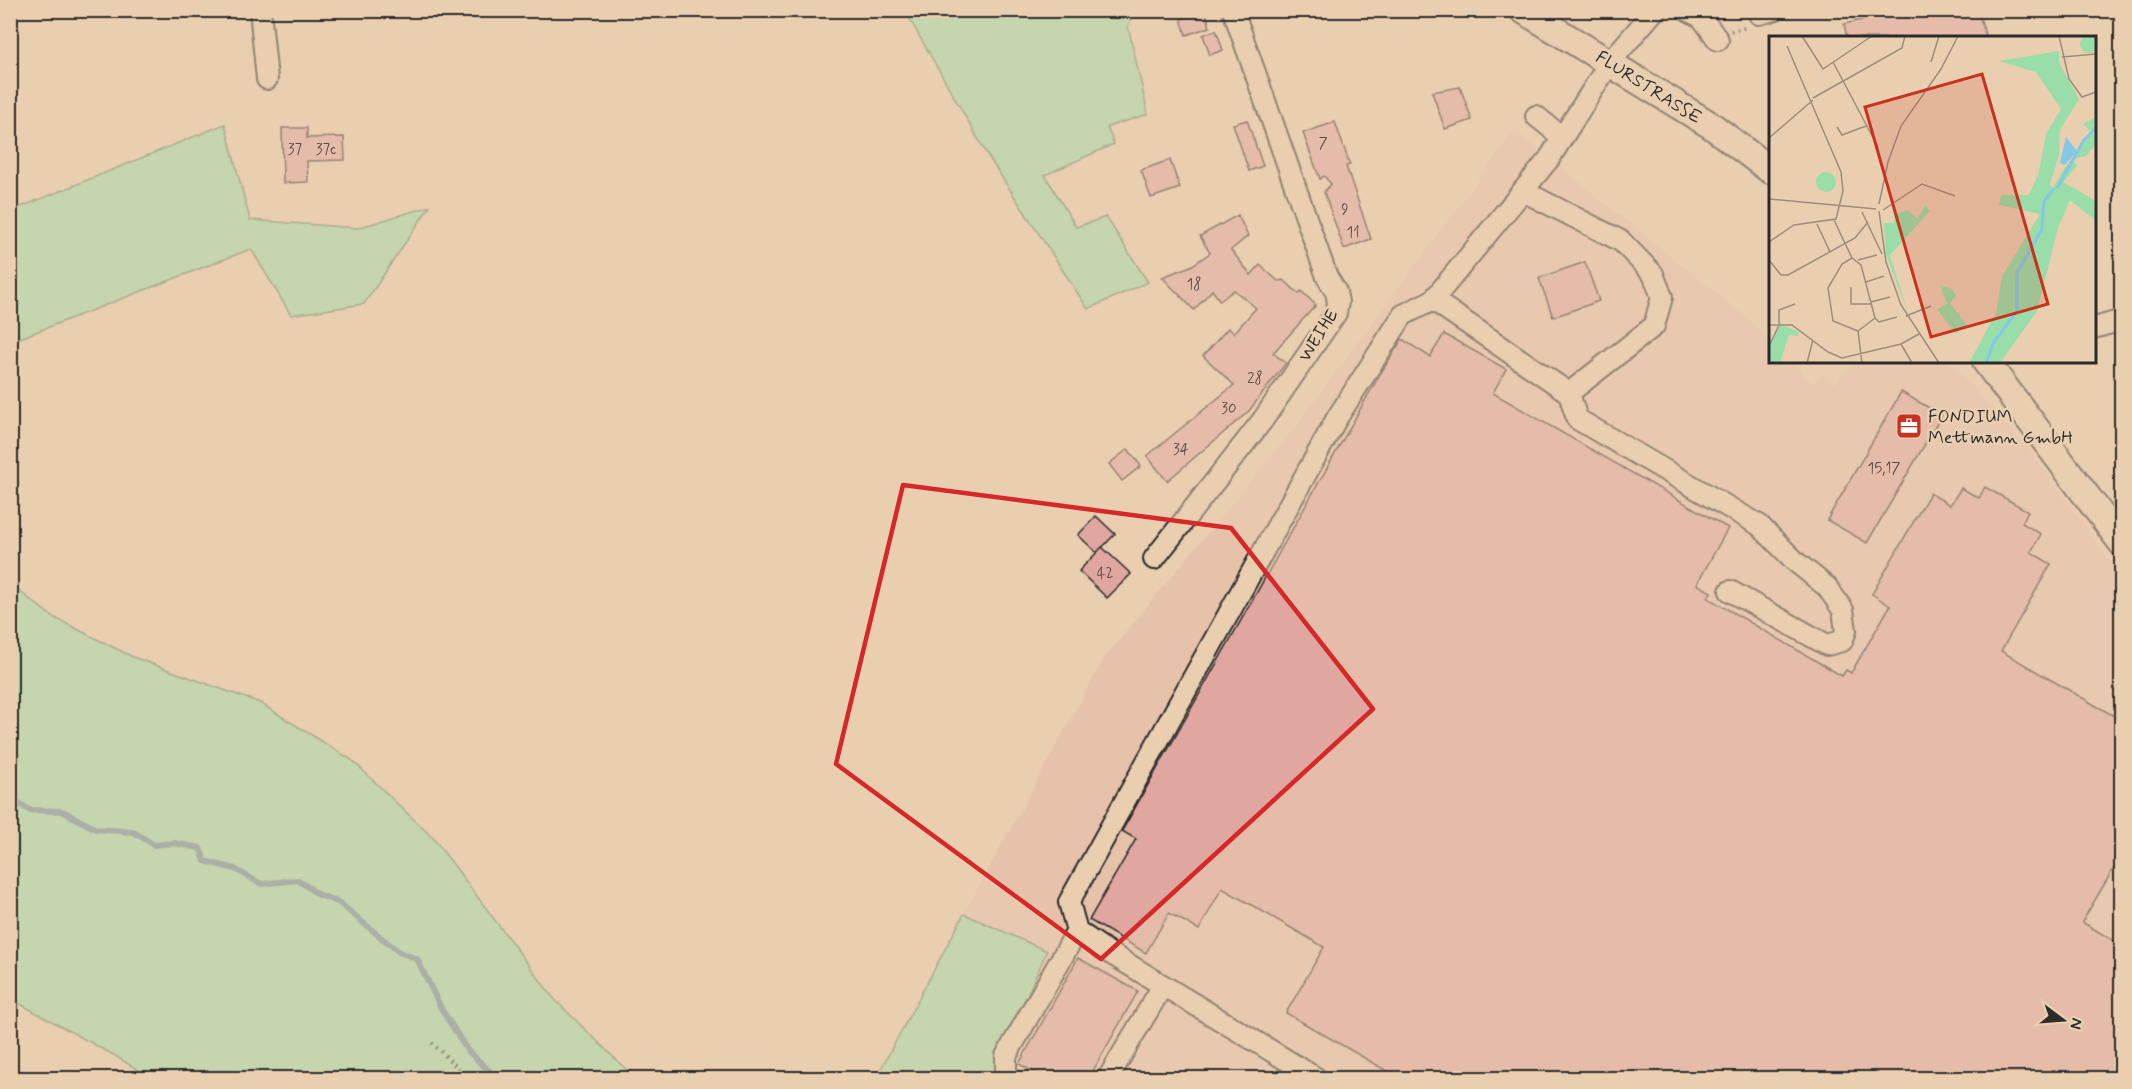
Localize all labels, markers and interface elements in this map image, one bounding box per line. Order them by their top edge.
inset map [1769,36,2096,363]
street label: FLURSTRASSE [1591,46,1706,130]
house number: 7 [1318,134,1328,154]
house number: 37 [288,140,303,160]
house number: 37c [316,140,336,160]
house number: 9 [1341,200,1349,220]
house number: 11 [1346,223,1360,243]
house number: 18 [1187,275,1201,295]
street label: WEIHE [1293,305,1344,366]
house number: 28 [1247,369,1263,389]
house number: 30 [1221,399,1237,419]
place label: FONDIUM Mettmann GmbH [1928,405,2073,450]
office icon: FONDIUM Mettmann GmbH [1894,411,1924,441]
house number: 34 [1173,440,1189,460]
house number: 15,17 [1868,459,1900,479]
house number: 42 [1097,564,1113,584]
north arrow [2033,990,2093,1050]
text: N [2064,1016,2088,1032]

